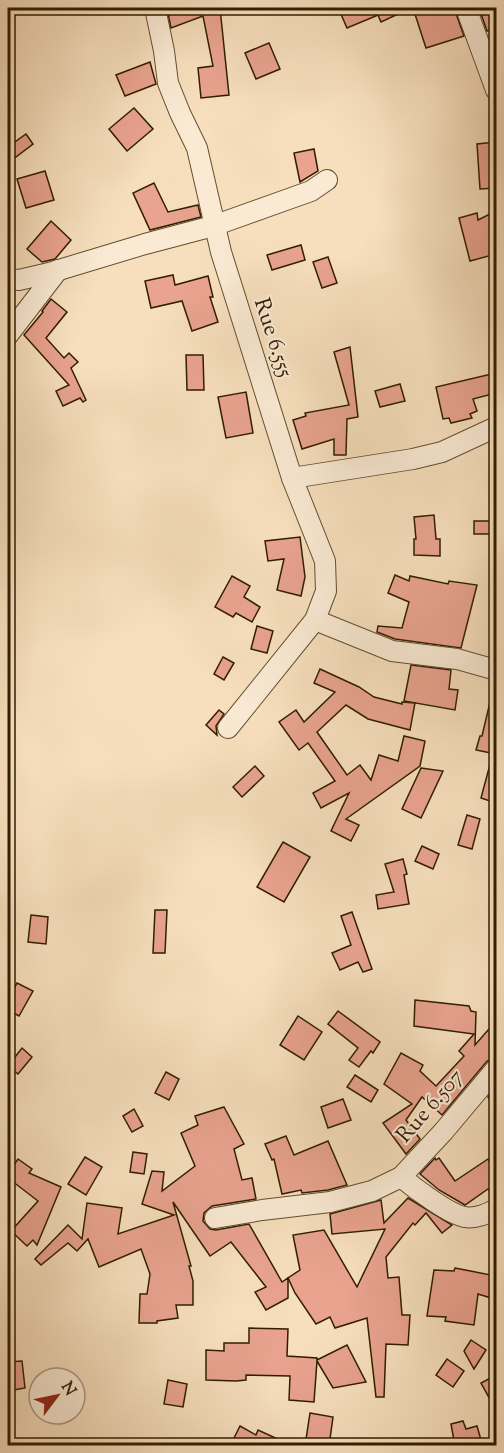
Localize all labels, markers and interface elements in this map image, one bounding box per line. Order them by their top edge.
street label: Rue 6.555 [244,294,300,382]
street label: Rue 6.507 [390,1063,472,1151]
north arrow [27,1366,87,1426]
text: N [54,1378,81,1401]

